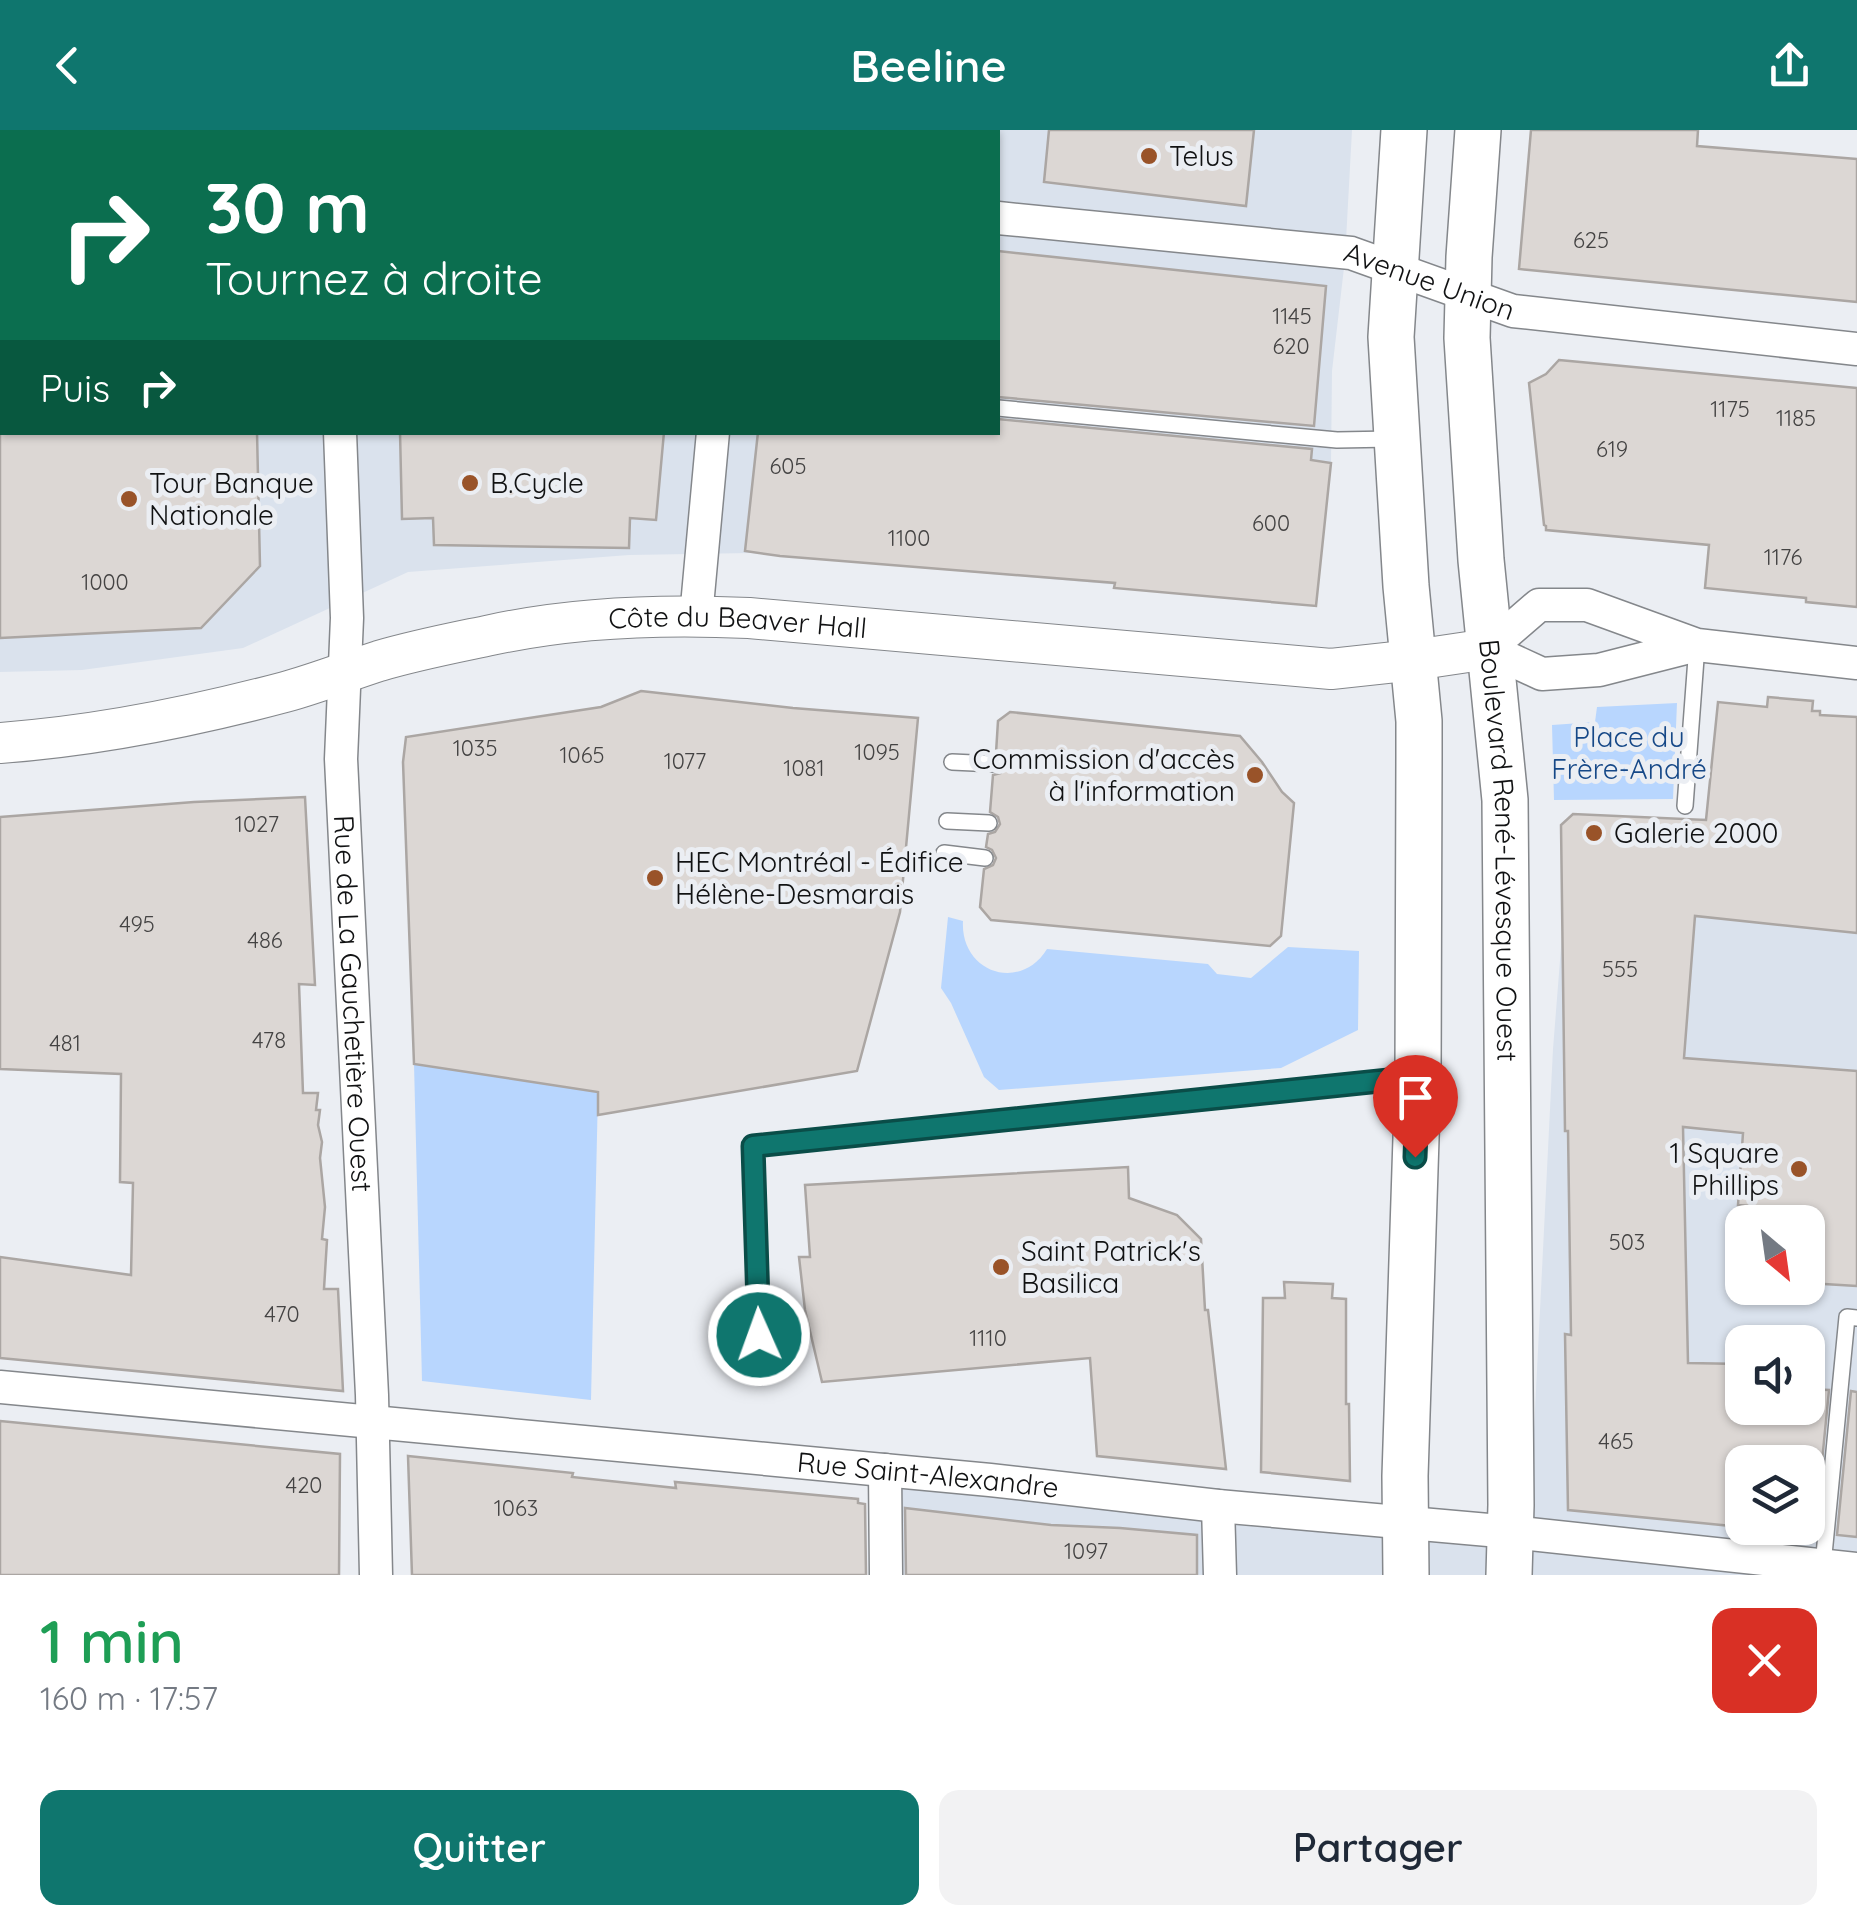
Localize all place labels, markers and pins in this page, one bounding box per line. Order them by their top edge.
place label: Telus [1169,138,1234,173]
marker: Telus [1138,145,1160,167]
place label: Tour Banque Nationale [149,465,314,532]
place label: B.Cycle [490,465,584,500]
marker: B.Cycle [459,472,481,494]
marker: Tour Banque Nationale [118,488,140,510]
place label: Commission d'accès à l'information [972,741,1235,808]
marker: Commission d'accès à l'information [1244,764,1266,786]
place label: Galerie 2000 [1614,815,1779,850]
marker: Galerie 2000 [1583,822,1605,844]
place label: HEC Montréal - Édifice Hélène-Desmarais [675,844,964,911]
marker: HEC Montréal - Édifice Hélène-Desmarais [644,867,666,889]
pin [1373,1055,1458,1158]
place label: 1 Square Phillips [1669,1135,1779,1202]
marker: 1 Square Phillips [1788,1158,1810,1180]
place label: Saint Patrick's Basilica [1021,1233,1201,1300]
marker: Saint Patrick's Basilica [990,1256,1012,1278]

